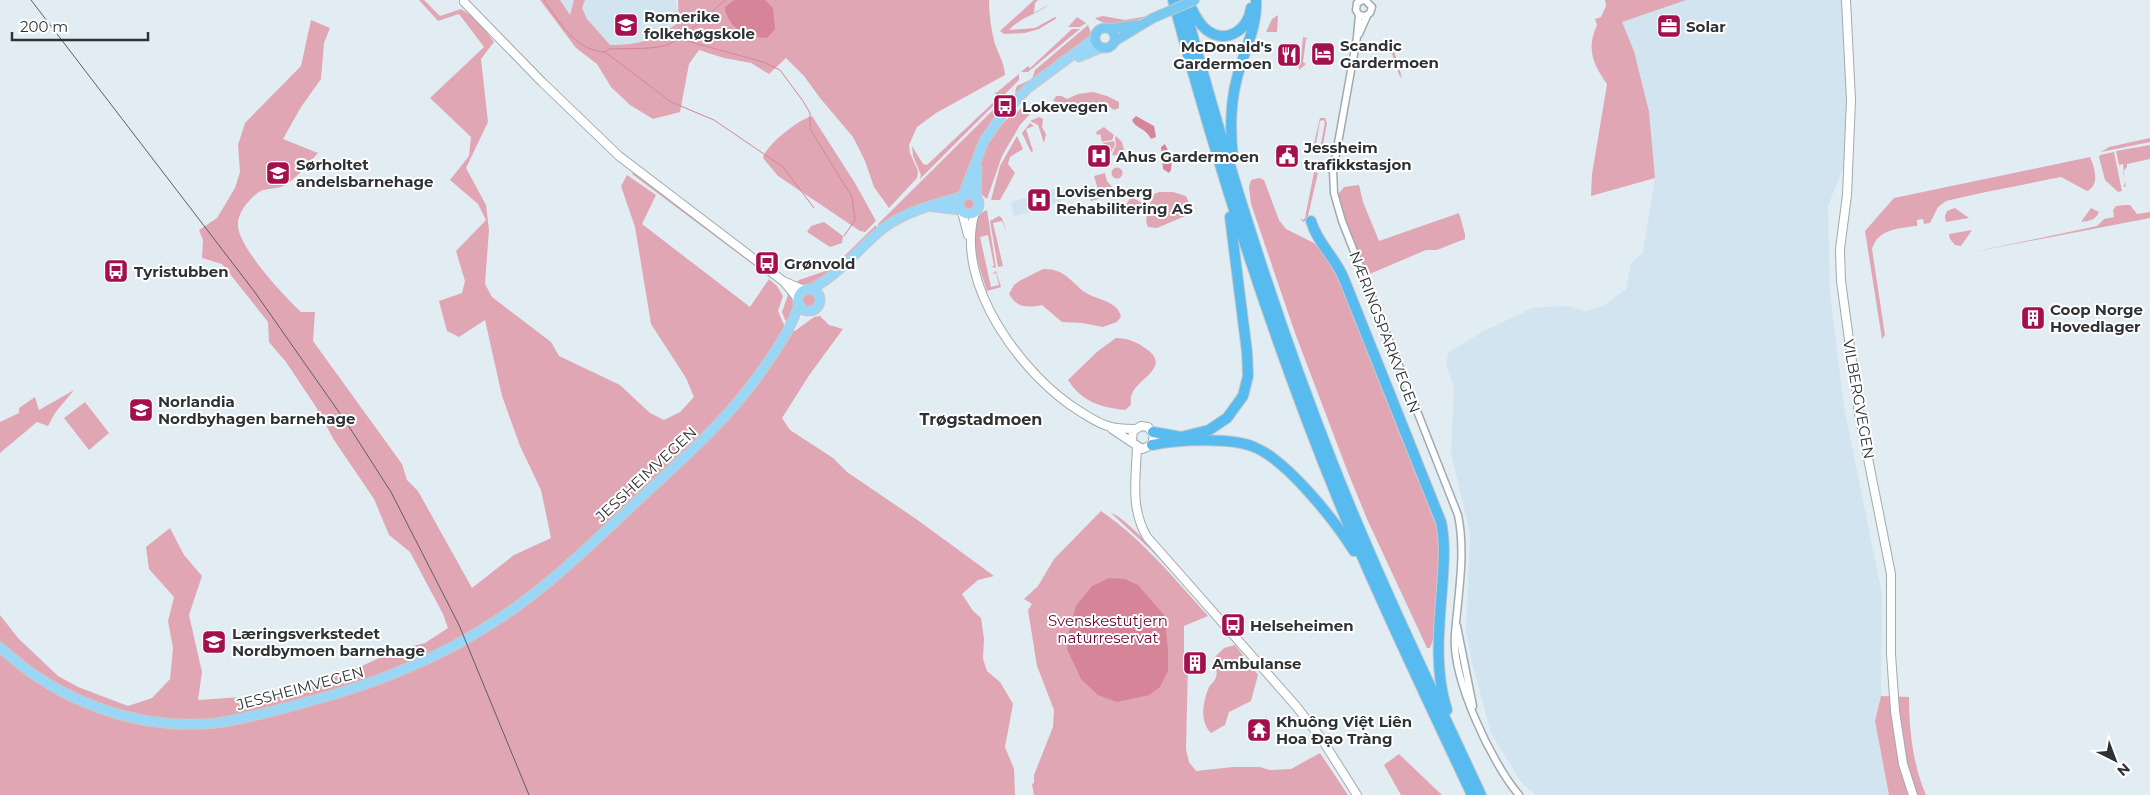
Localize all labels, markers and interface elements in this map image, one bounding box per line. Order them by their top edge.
place label: Romerike folkehøgskole [644,7,755,43]
scale bar [12,10,149,42]
school or university icon: Romerike folkehøgskole [613,12,639,38]
office icon: Solar [1656,13,1682,39]
text: 200 m [20,17,68,36]
place label: Solar [1686,17,1726,36]
place label: Scandic Gardermoen [1340,36,1439,72]
place label: McDonald's Gardermoen [1173,37,1272,73]
hotel icon: Scandic Gardermoen [1310,41,1336,67]
restaurant icon: McDonald's Gardermoen [1276,42,1302,68]
bus stop icon: Lokevegen [992,93,1018,119]
place label: Lokevegen [1022,97,1108,116]
place label: Jessheim trafikkstasjon [1303,138,1412,174]
hospital icon: Ahus Gardermoen [1086,143,1112,169]
public building icon: Jessheim trafikkstasjon [1274,143,1300,169]
place label: Ahus Gardermoen [1115,147,1259,166]
place label: Sørholtet andelsbarnehage [296,155,433,191]
school or university icon: Sørholtet andelsbarnehage [265,160,291,186]
place label: Lovisenberg Rehabilitering AS [1056,182,1193,218]
hospital icon: Lovisenberg Rehabilitering AS [1026,187,1052,213]
street label: NÆRINGSPARKVEGEN [1345,248,1425,416]
bus stop icon: Grønvold [754,250,780,276]
place label: Grønvold [784,254,855,273]
bus stop icon: Tyristubben [103,258,129,284]
place label: Tyristubben [134,262,229,281]
place label: Coop Norge Hovedlager [2050,300,2143,336]
building icon: Coop Norge Hovedlager [2020,305,2046,331]
street label: VILBERGVEGEN [1839,338,1879,460]
place label: Norlandia Nordbyhagen barnehage [158,392,355,428]
school or university icon: Norlandia Nordbyhagen barnehage [128,397,154,423]
district label: Trøgstadmoen [920,410,1042,429]
street label: JESSHEIMVEGEN [591,422,700,526]
park label: Svenskestutjern naturreservat [1048,611,1168,647]
bus stop icon: Helseheimen [1220,612,1246,638]
place label: Helseheimen [1250,616,1354,635]
place label: Læringsverkstedet Nordbymoen barnehage [232,624,425,660]
school or university icon: Læringsverkstedet Nordbymoen barnehage [201,629,227,655]
building icon: Ambulanse [1182,650,1208,676]
place label: Ambulanse [1211,654,1301,673]
street label: JESSHEIMVEGEN [233,662,366,714]
place label: Khuông Việt Liên Hoa Đạo Tràng [1276,712,1412,748]
temple icon: Khuông Việt Liên Hoa Đạo Tràng [1246,717,1272,743]
north arrow [2090,735,2140,785]
text: N [2113,759,2134,780]

